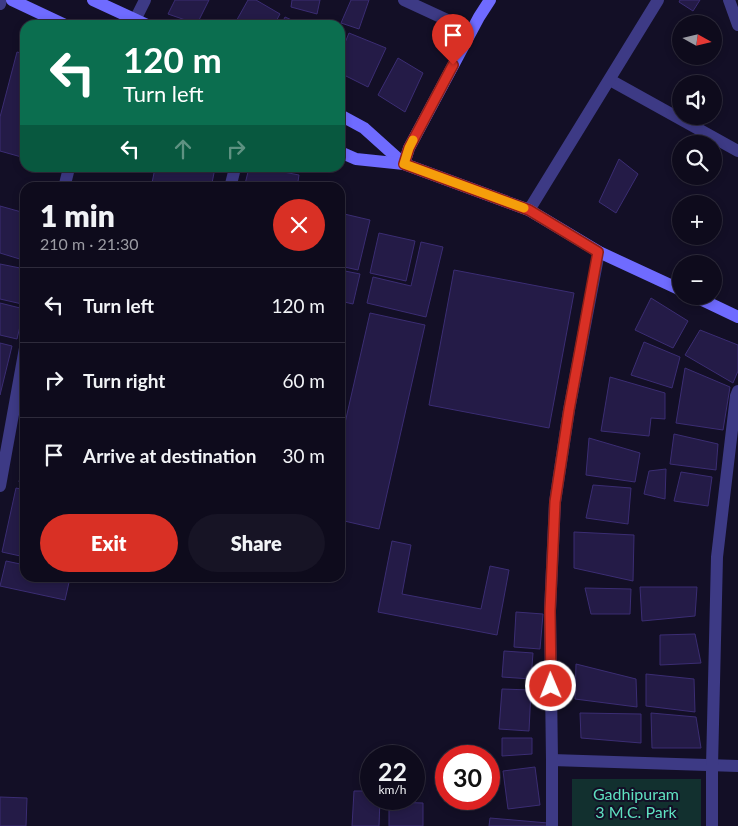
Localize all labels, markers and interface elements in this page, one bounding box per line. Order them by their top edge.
pin [432,14,474,65]
north arrow [672,15,722,65]
map controls [672,15,722,305]
icon: arrive [439,21,467,49]
text: 120 m [123,38,222,80]
icon: left [40,40,105,105]
button: sound [672,75,722,125]
text: Turn left [123,80,204,107]
icon: left [116,135,144,163]
icon: ahead [169,135,197,163]
icon: right [222,135,250,163]
button: search [672,135,722,185]
button: + [672,195,722,245]
text: 1 min [40,197,115,233]
button: close [273,199,325,251]
text: 210 m · 21:30 [40,234,139,253]
button: − [672,255,722,305]
icon: left [40,291,68,319]
text: Turn left [83,294,154,317]
text: 120 m [271,294,325,317]
icon: right [40,366,68,394]
text: Turn right [83,369,165,392]
text: 60 m [282,369,325,392]
icon: arrive [40,441,68,469]
text: Arrive at destination [83,444,256,467]
text: 30 m [282,444,325,467]
button: Exit [40,514,178,572]
button: Share [188,514,325,572]
position arrow [524,659,576,711]
speed limit sign: 30 [435,745,500,810]
text: 22 [378,756,407,786]
text: km/h [378,782,407,797]
park label: Gadhipuram 3 M.C. Park [593,784,679,821]

